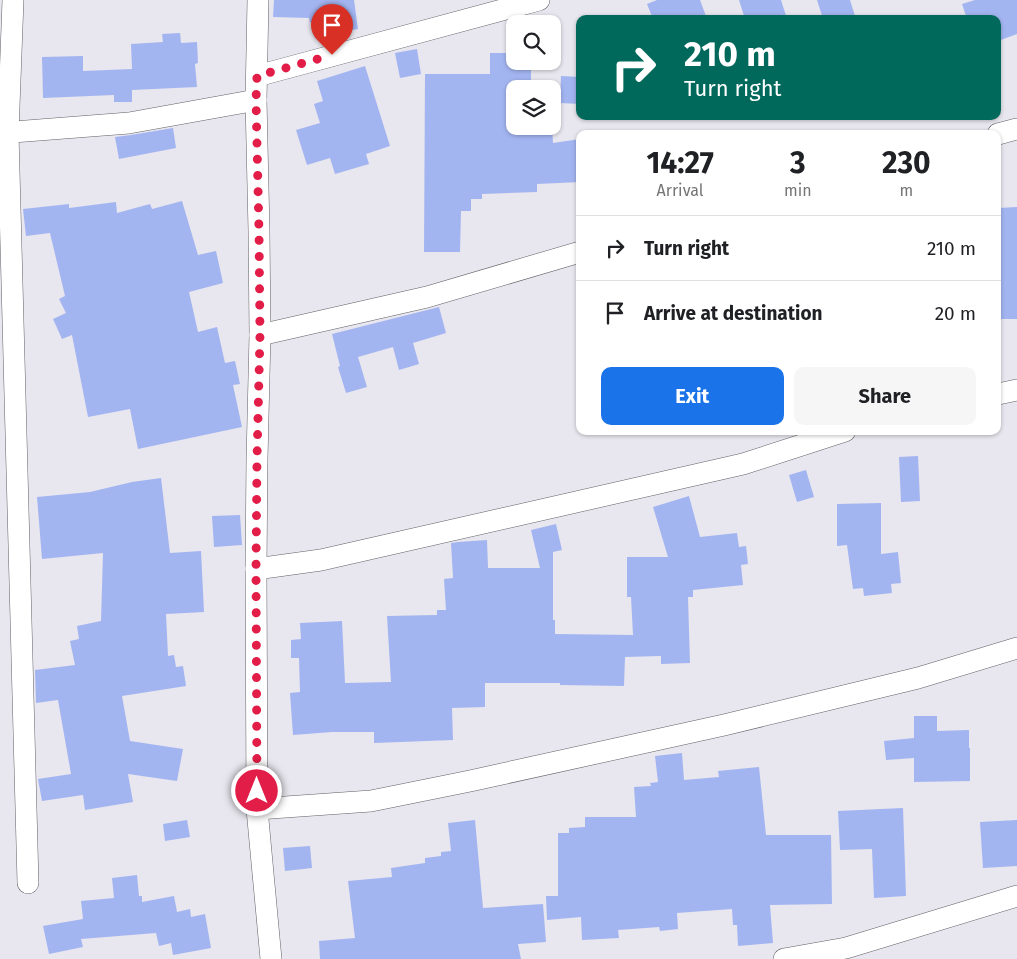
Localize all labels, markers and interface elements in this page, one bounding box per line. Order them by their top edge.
pin [311,4,353,55]
icon: arrive [318,11,346,39]
map controls [506,15,561,135]
button: search [506,15,561,70]
text: 210 m [684,33,776,75]
icon: right [601,35,666,100]
text: Turn right [684,75,781,102]
button: layers [506,80,561,135]
text: 14:27 [646,145,714,181]
text: 3 [790,145,806,181]
text: 230 [882,145,931,181]
text: Arrival [657,181,703,200]
text: min [784,181,812,200]
text: m [899,181,913,200]
icon: right [601,234,629,262]
text: Turn right [644,237,729,260]
text: 210 m [927,237,976,260]
icon: arrive [601,299,629,327]
text: Arrive at destination [644,302,823,325]
text: 20 m [935,302,976,325]
button: Exit [601,367,784,425]
button: Share [794,367,976,425]
position arrow [230,764,282,816]

